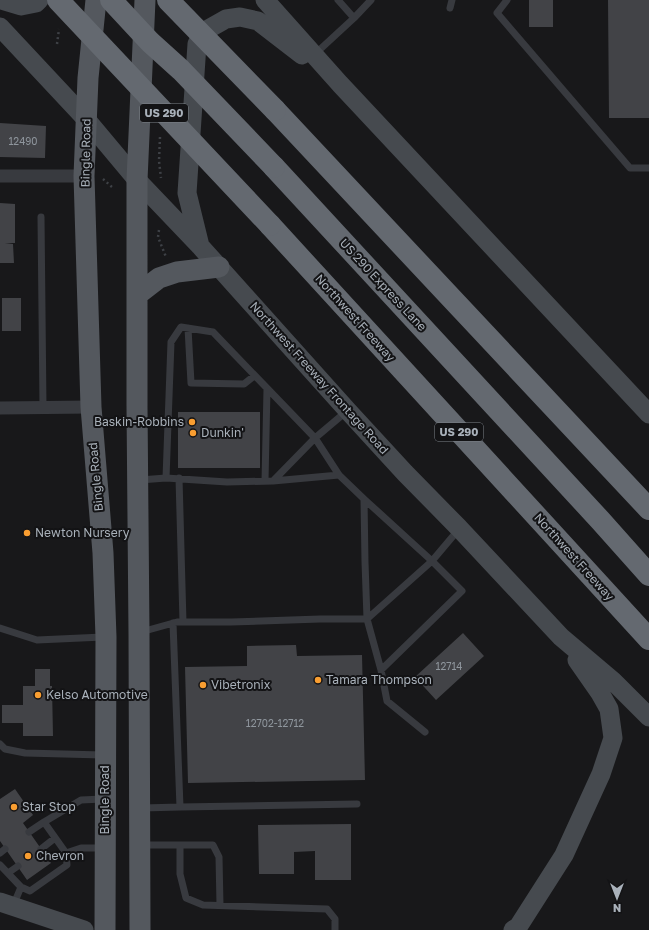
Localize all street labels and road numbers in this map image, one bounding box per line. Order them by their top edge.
road number: US 290 [140,104,188,122]
street label: Bingle Road [77,118,94,188]
street label: US 290 Express Lane [337,235,430,334]
street label: Northwest Freeway [312,271,399,365]
street label: Northwest Freeway Frontage Road [247,298,392,457]
road number: US 290 [435,423,483,441]
street label: Bingle Road [85,442,106,512]
street label: Northwest Freeway [531,510,618,604]
street label: Bingle Road [97,765,112,835]

